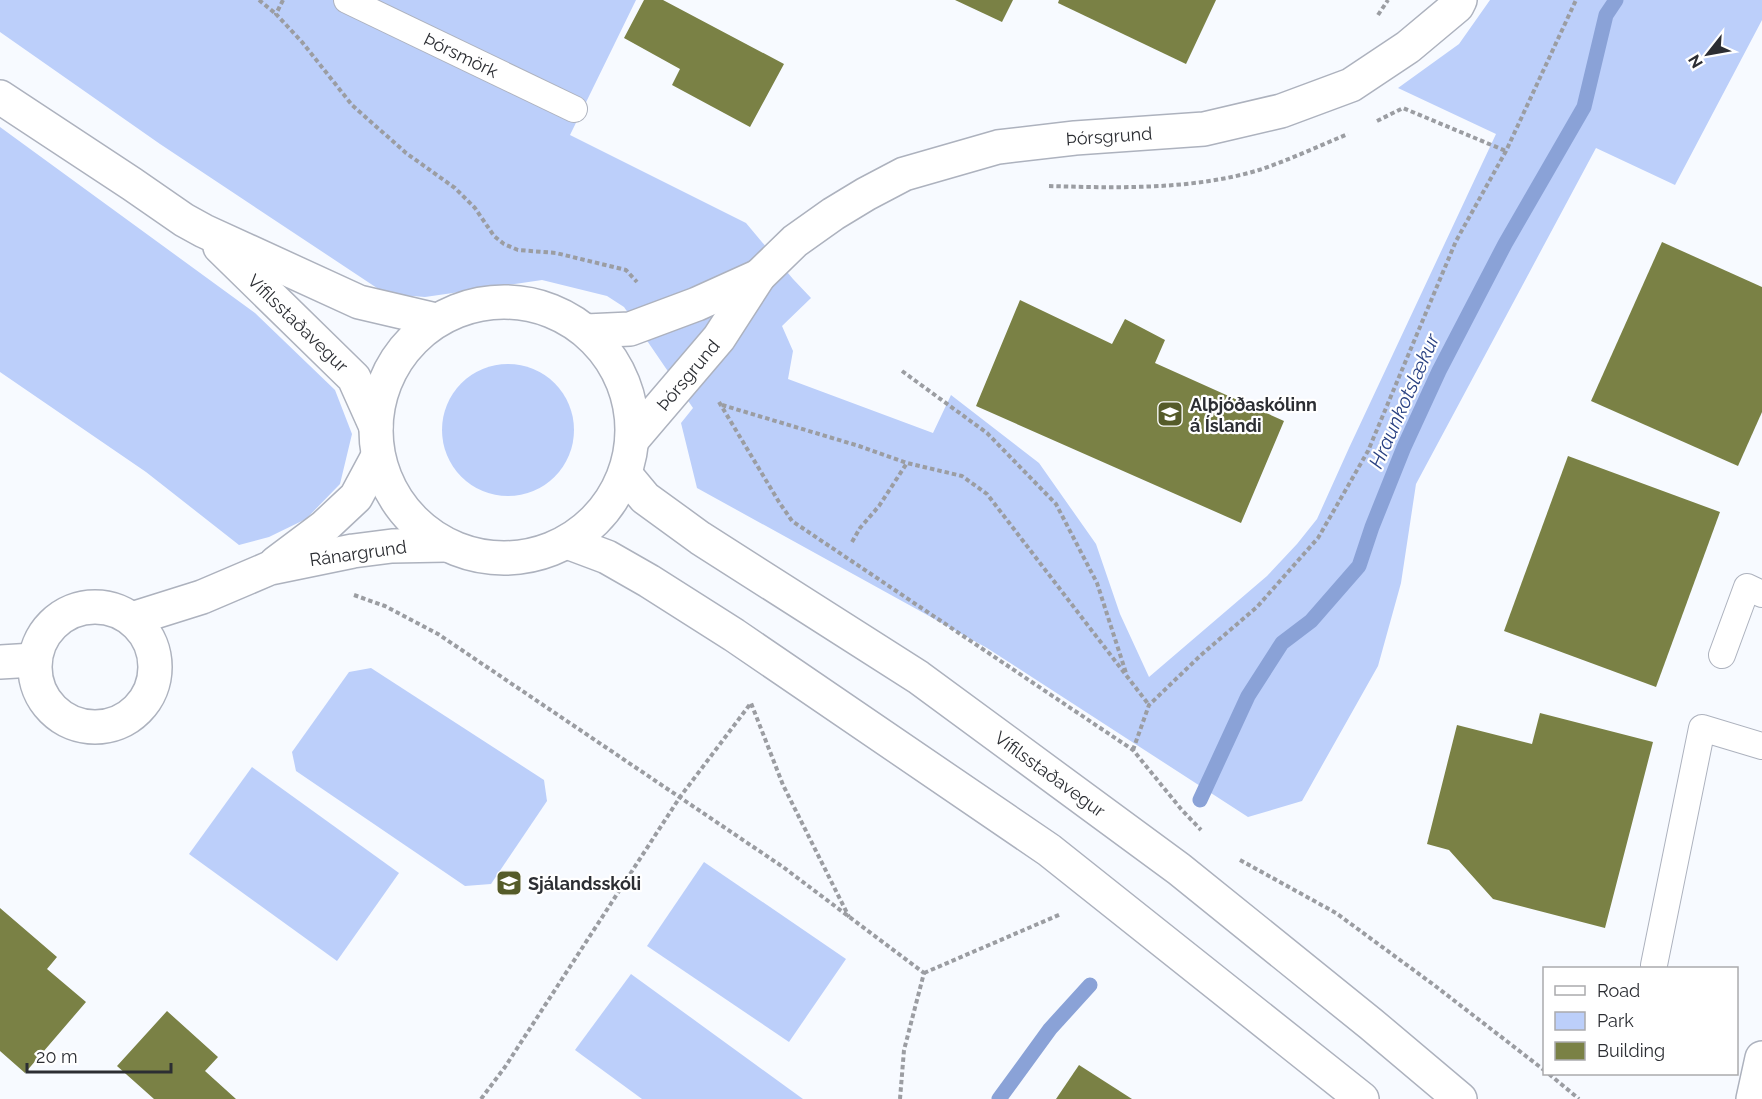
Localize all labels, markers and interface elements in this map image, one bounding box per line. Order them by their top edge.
north arrow [1678,24,1738,84]
street label: Þórsmörk [421,28,502,82]
text: N [1684,51,1707,72]
street label: Þórsgrund [1065,123,1153,149]
street label: Vífilsstaðavegur [243,270,353,377]
water label: Hraunkotslækur [1364,329,1445,472]
street label: Þórsgrund [652,335,724,415]
place label: Alþjóðaskólinn á Íslandi [1190,394,1317,436]
school or university icon: Alþjóðaskólinn á Íslandi [1155,399,1185,429]
street label: Ránargrund [308,536,408,570]
street label: Vífilsstaðavegur [991,727,1110,822]
school or university icon: Sjálandsskóli [494,868,524,898]
place label: Sjálandsskóli [528,873,641,894]
legend [1543,967,1738,1075]
text: Road [1597,980,1640,1001]
text: Park [1597,1010,1634,1031]
scale bar [27,1036,171,1074]
text: Building [1597,1040,1665,1061]
text: 20 m [36,1046,78,1067]

